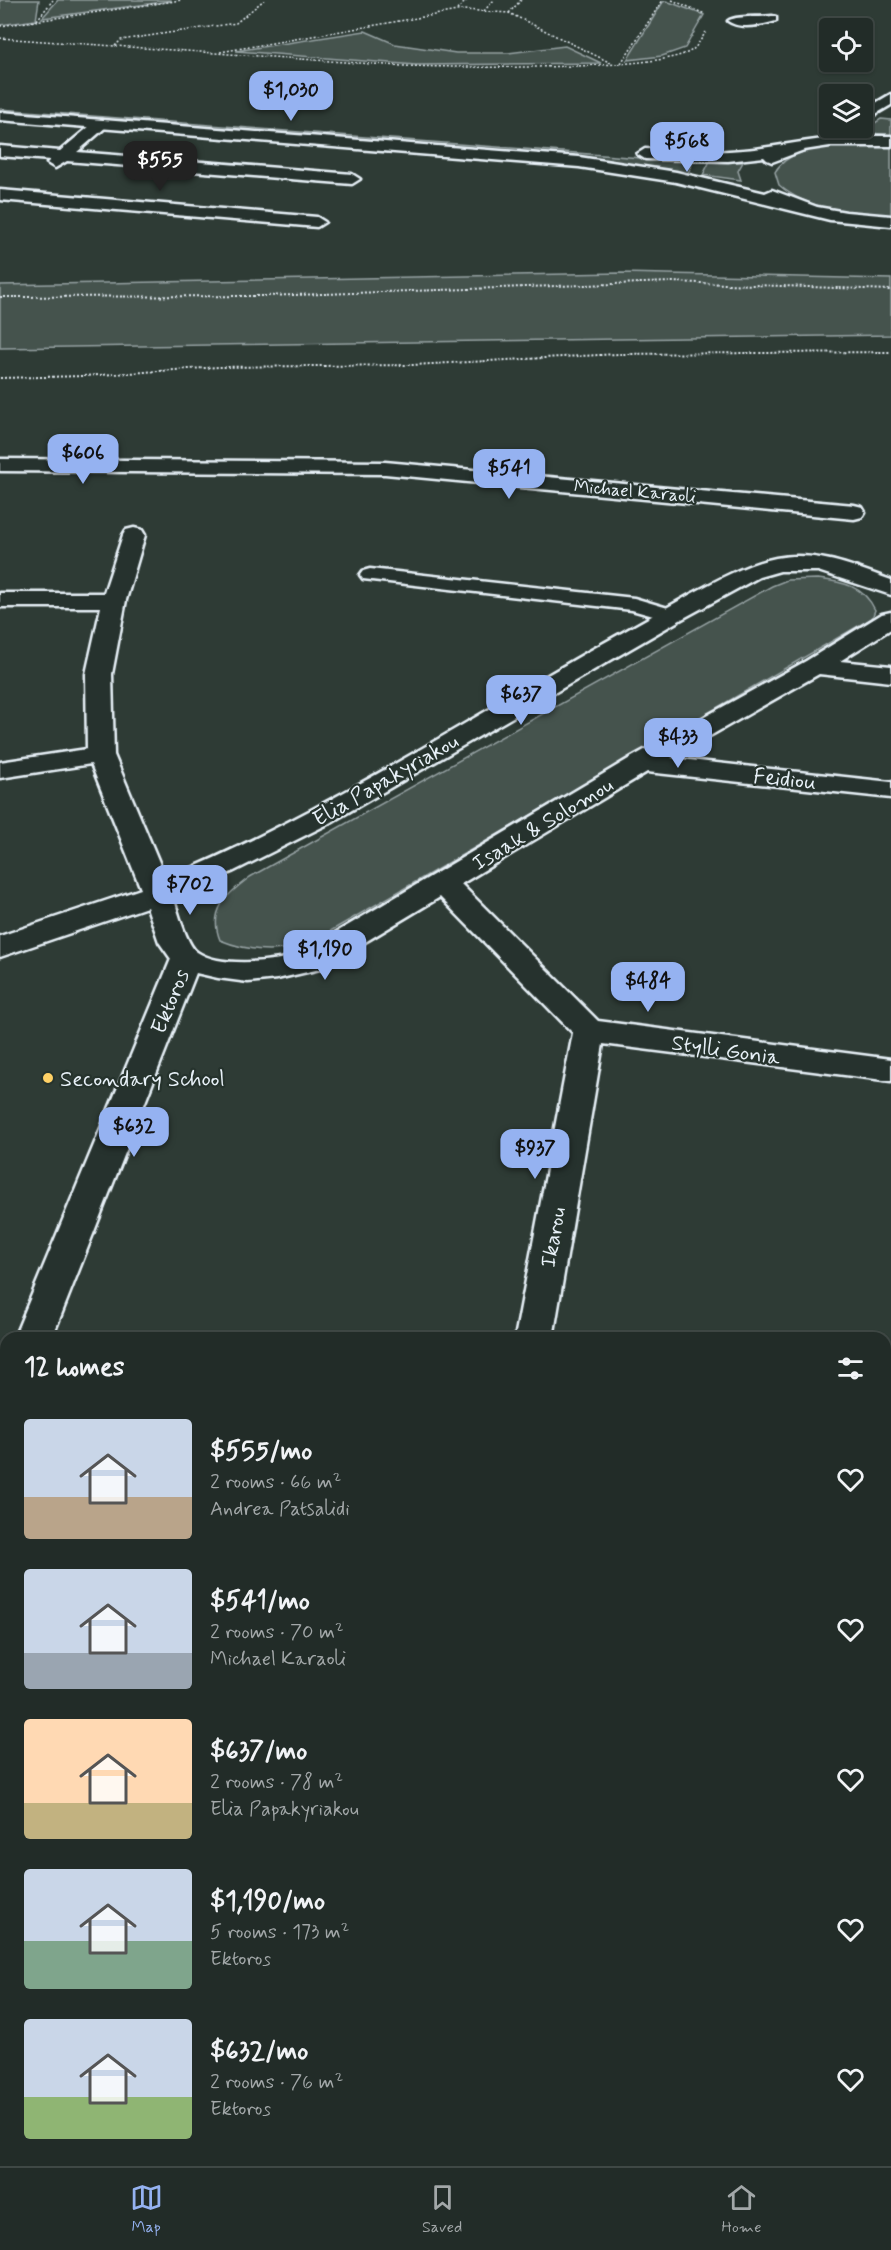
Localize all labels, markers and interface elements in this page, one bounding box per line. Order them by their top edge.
map controls [819,18,873,138]
button: locate [819,18,873,72]
pin: $1,030 [242,71,340,122]
text: $1,030 [263,77,319,104]
button: layers [819,84,873,138]
pin: $568 [651,122,723,173]
text: $568 [664,128,710,155]
pin: $555 [124,141,196,192]
text: $555 [137,147,183,174]
pin: $606 [47,434,119,485]
text: $606 [62,440,104,467]
pin: $541 [473,449,545,500]
text: $541 [487,455,531,482]
street label: Michael Karaoli [573,475,697,509]
pin: $637 [485,675,557,726]
text: $637 [500,681,542,708]
pin: $433 [642,718,714,769]
text: $433 [658,724,698,751]
street label: Elia Papakyriakou [308,728,464,834]
street label: Feidiou [752,763,818,797]
street label: Isaak & Solomou [467,772,619,878]
pin: $702 [154,865,226,916]
text: $702 [166,871,214,898]
pin: $1,190 [276,930,374,981]
text: $1,190 [297,936,353,963]
pin: $484 [612,962,684,1013]
street label: Ektoros [145,965,197,1038]
text: $484 [625,968,671,995]
street label: Stylli Gonia [670,1030,783,1073]
place label: Secondary School [60,1066,225,1094]
marker: Secondary School [41,1071,55,1085]
pin: $632 [98,1107,170,1158]
text: $632 [113,1113,155,1140]
pin: $937 [499,1129,571,1180]
text: $937 [514,1135,556,1162]
street label: Ikarou [535,1205,573,1270]
text: 12 homes [24,1351,124,1385]
icon: filters [834,1352,867,1385]
text: $555/mo [210,1435,312,1469]
icon: home [72,1443,144,1515]
icon: heart [834,1463,867,1496]
text: 2 rooms · 66 m² [210,1469,341,1496]
text: Andrea Patsalidi [210,1496,350,1523]
text: $541/mo [210,1585,310,1619]
icon: home [72,1593,144,1665]
icon: heart [834,1613,867,1646]
text: 2 rooms · 70 m² [210,1619,344,1646]
text: Michael Karaoli [210,1646,346,1673]
text: $637/mo [210,1735,307,1769]
icon: home [72,1743,144,1815]
icon: heart [834,1763,867,1796]
text: 2 rooms · 78 m² [210,1769,343,1796]
text: Elia Papakyriakou [210,1796,359,1823]
text: $1,190/mo [210,1885,325,1919]
icon: home [72,1893,144,1965]
icon: heart [834,1913,867,1946]
text: 5 rooms · 173 m² [210,1919,349,1946]
text: Ektoros [210,1946,271,1973]
text: $632/mo [210,2035,308,2069]
icon: home [72,2043,144,2115]
icon: heart [834,2063,867,2096]
text: 2 rooms · 76 m² [210,2069,343,2096]
text: Ektoros [210,2096,271,2123]
tab: Map [130,2181,163,2238]
tab: Saved [422,2181,462,2238]
tab: Home [722,2181,761,2238]

